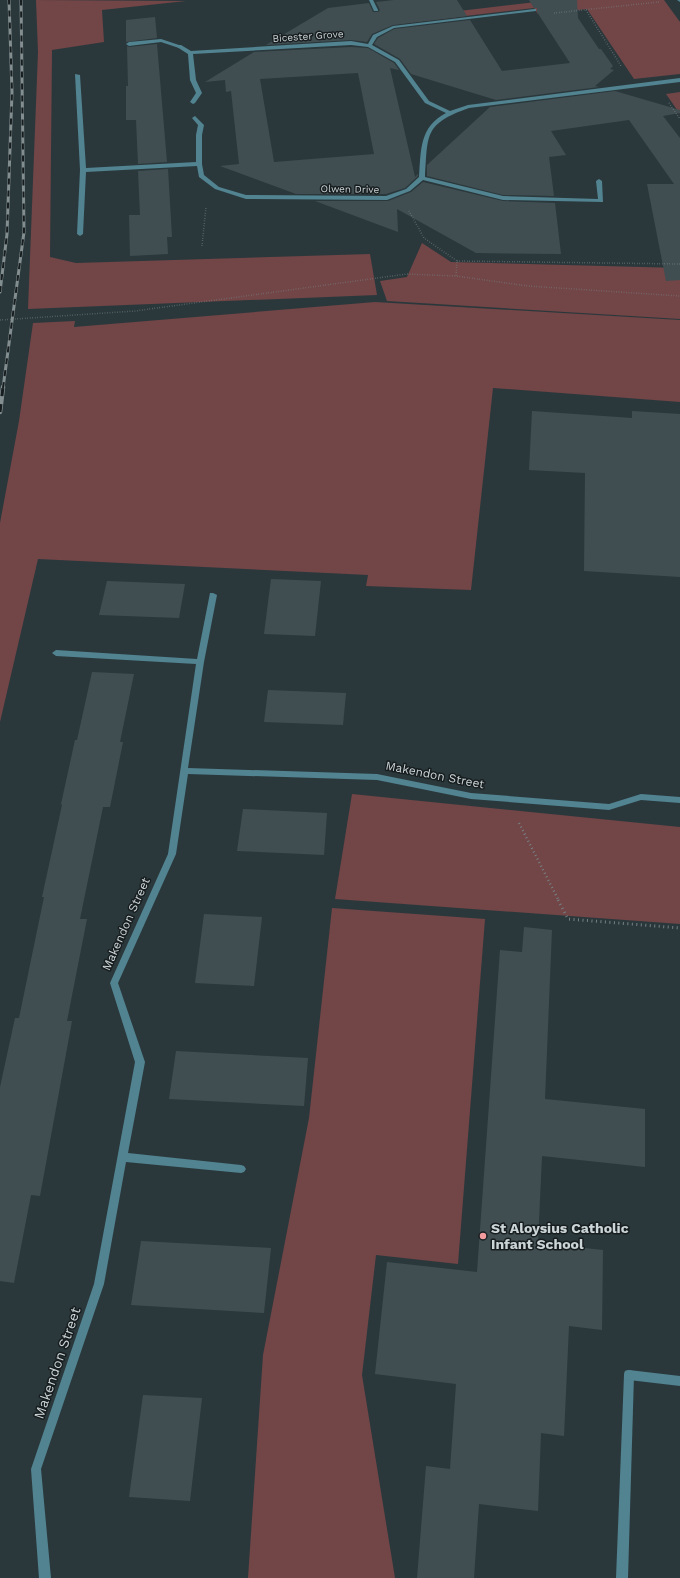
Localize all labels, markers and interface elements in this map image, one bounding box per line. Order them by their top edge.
street label: Bicester Grove [272,28,344,44]
street label: Olwen Drive [321,183,380,195]
street label: Makendon Street [384,759,486,791]
street label: Makendon Street [99,875,153,973]
place label: St Aloysius Catholic Infant School [491,1220,629,1252]
marker: St Aloysius Catholic Infant School [478,1231,488,1241]
street label: Makendon Street [30,1305,84,1421]

